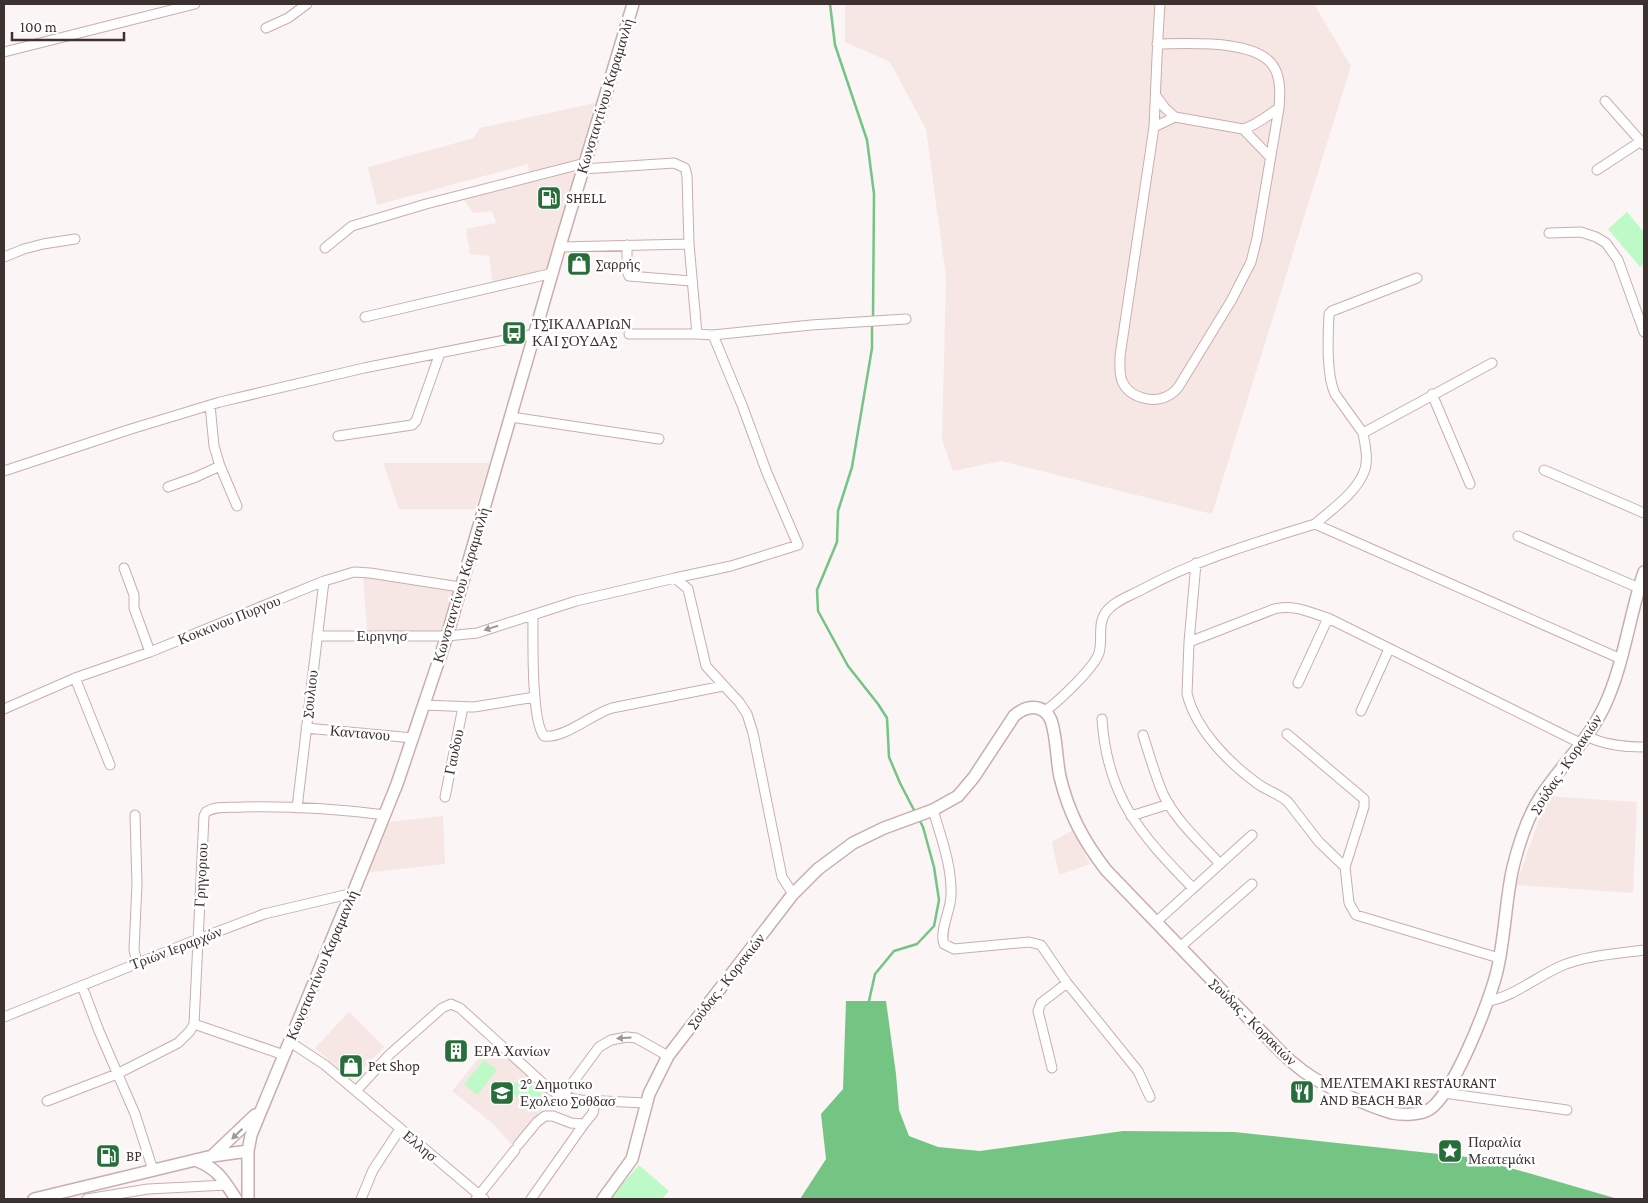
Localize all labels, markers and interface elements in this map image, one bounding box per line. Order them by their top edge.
scale bar [12,10,125,42]
street label: Κωνσταντίνου Καραμανλή [574,16,637,176]
text: 100 m [20,19,57,35]
fuel station icon: SHELL [536,185,562,211]
place label: SHELL [566,190,606,206]
shop icon: Σαρρής [566,251,592,277]
place label: Σαρρής [596,256,640,272]
place label: ΤΣΙΚΑΛΑΡΙΩΝ ΚΑΙ ΣΟΥΔΑΣ [532,316,632,349]
bus stop icon: ΤΣΙΚΑΛΑΡΙΩΝ ΚΑΙ ΣΟΥΔΑΣ [501,320,527,346]
street label: Κωνσταντίνου Καραμανλή [430,505,493,665]
street label: Κοκκινου Πυργου [175,592,283,648]
one-way arrow [483,625,498,633]
street label: Ειρηνησ [356,628,408,644]
street label: Σουλιου [299,669,321,719]
street label: Σούδας - Κορακιών [1527,711,1605,817]
street label: Καντανου [329,722,391,744]
street label: Γαυδου [441,728,467,776]
street label: Γρηγοριου [191,842,211,908]
street label: Κωνσταντίνου Καραμανλή [283,887,362,1043]
street label: Τριών Ιεραρχών [128,923,224,973]
street label: Σούδας - Κορακιών [684,930,768,1032]
street label: Σούδας - Κορακιών [1206,975,1300,1069]
one-way arrow [616,1035,632,1043]
building icon: ΕΡΑ Χανίων [443,1038,469,1064]
place label: ΕΡΑ Χανίων [474,1043,550,1059]
shop icon: Pet Shop [338,1053,364,1079]
place label: Pet Shop [368,1058,420,1075]
place label: ΜΕΛΤΕΜΑΚΙ RESTAURANT AND BEACH BAR [1320,1075,1496,1108]
place label: 2° Δημοτικο Εχολειο Σοθδασ [520,1076,616,1109]
restaurant icon: ΜΕΛΤΕΜΑΚΙ RESTAURANT AND BEACH BAR [1289,1079,1315,1105]
school or university icon: 2° Δημοτικο Εχολειο Σοθδασ [489,1080,515,1106]
street label: Ελλησ [400,1127,440,1165]
one-way arrow [231,1128,243,1140]
place label: Παραλία Μεατεμάκι [1468,1134,1535,1168]
place icon: Παραλία Μεατεμάκι [1437,1138,1463,1164]
fuel station icon: BP [95,1143,121,1169]
place label: BP [126,1148,142,1164]

